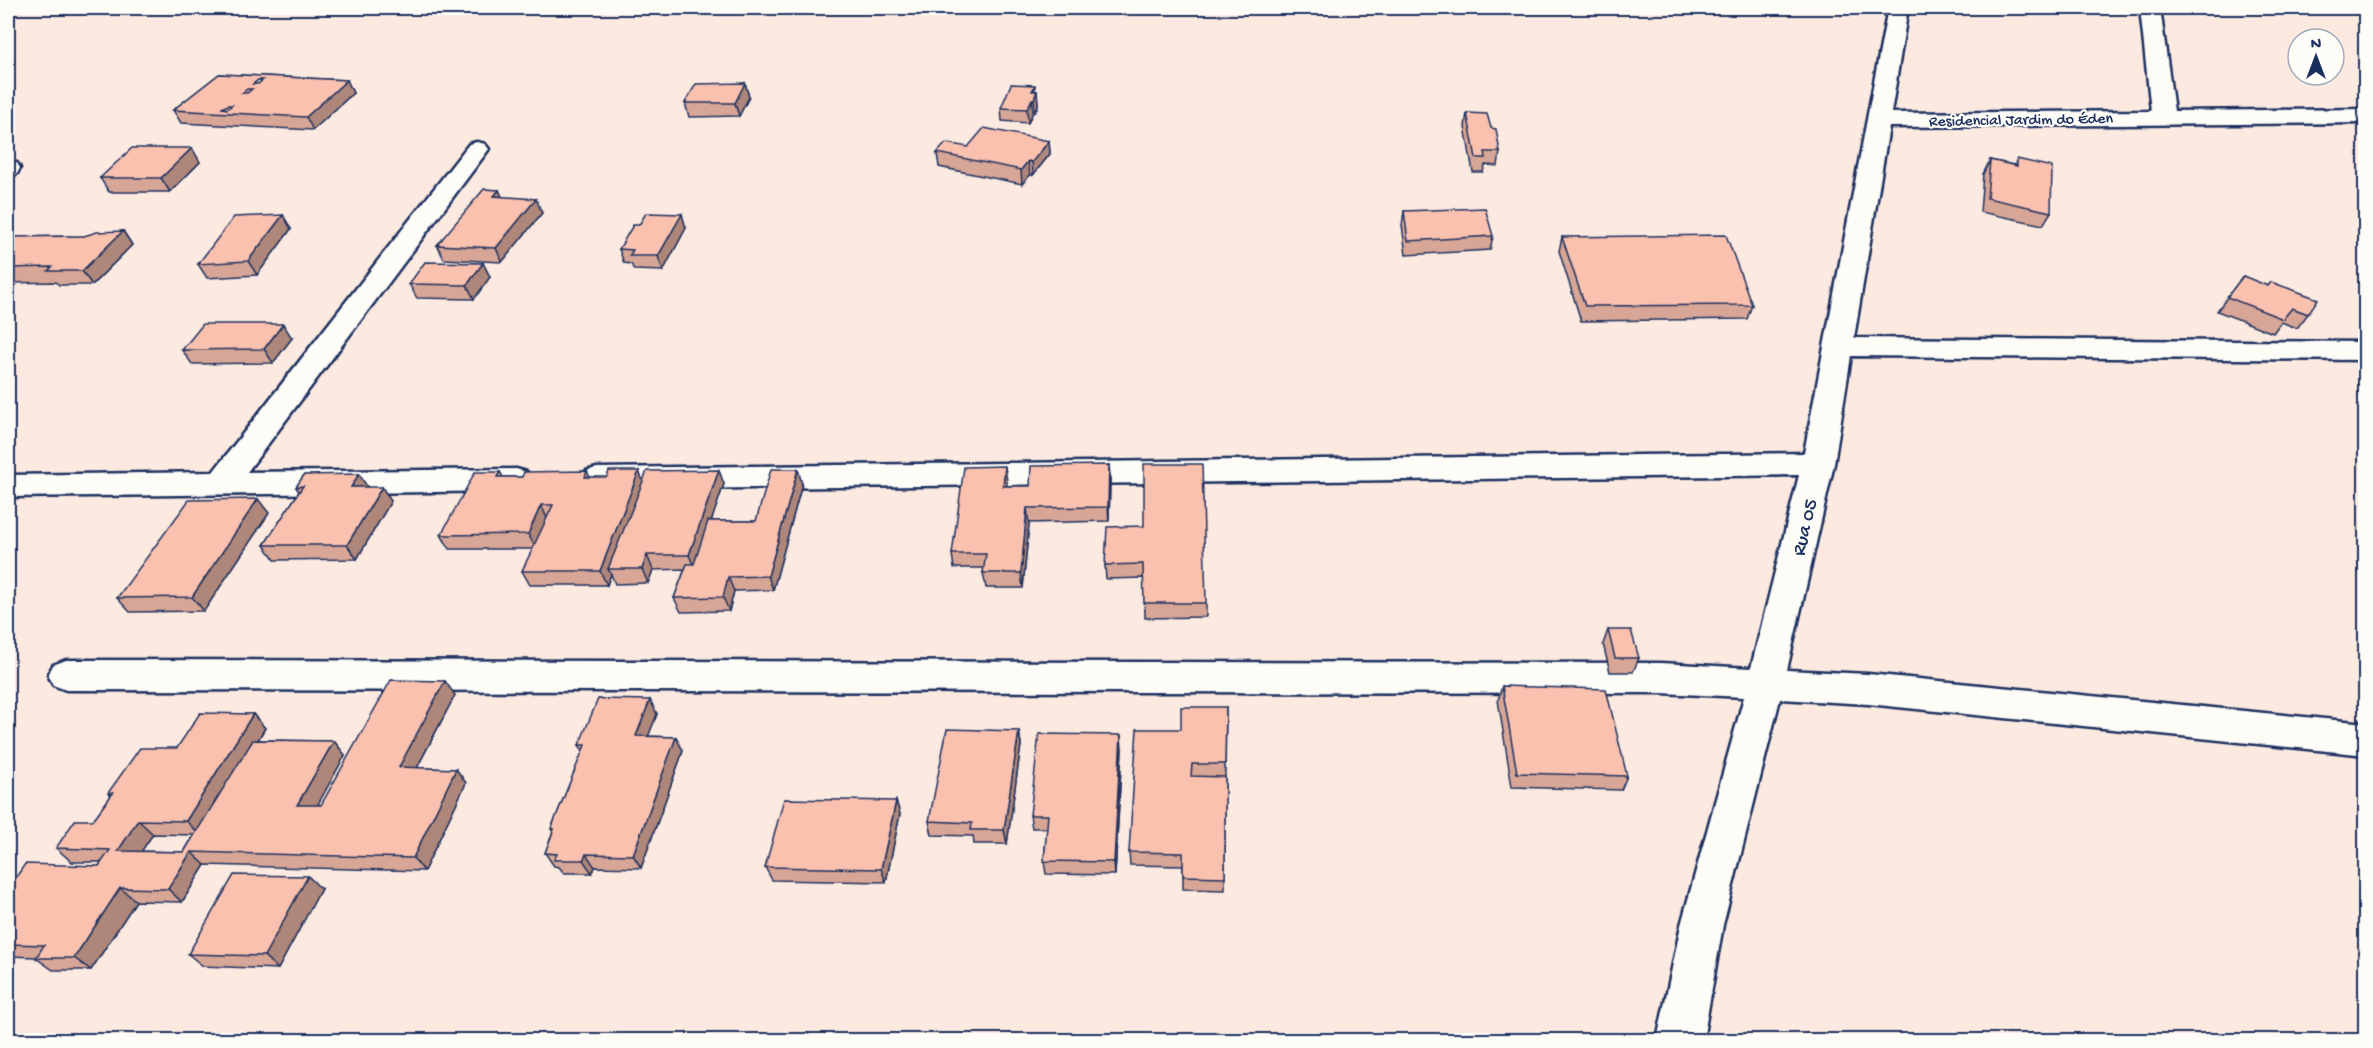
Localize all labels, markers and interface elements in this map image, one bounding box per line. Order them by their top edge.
north arrow [2286,27,2346,87]
text: N [2311,36,2322,55]
street label: Residencial Jardim do Éden [1929,110,2114,133]
street label: Rua 05 [1789,497,1824,558]

